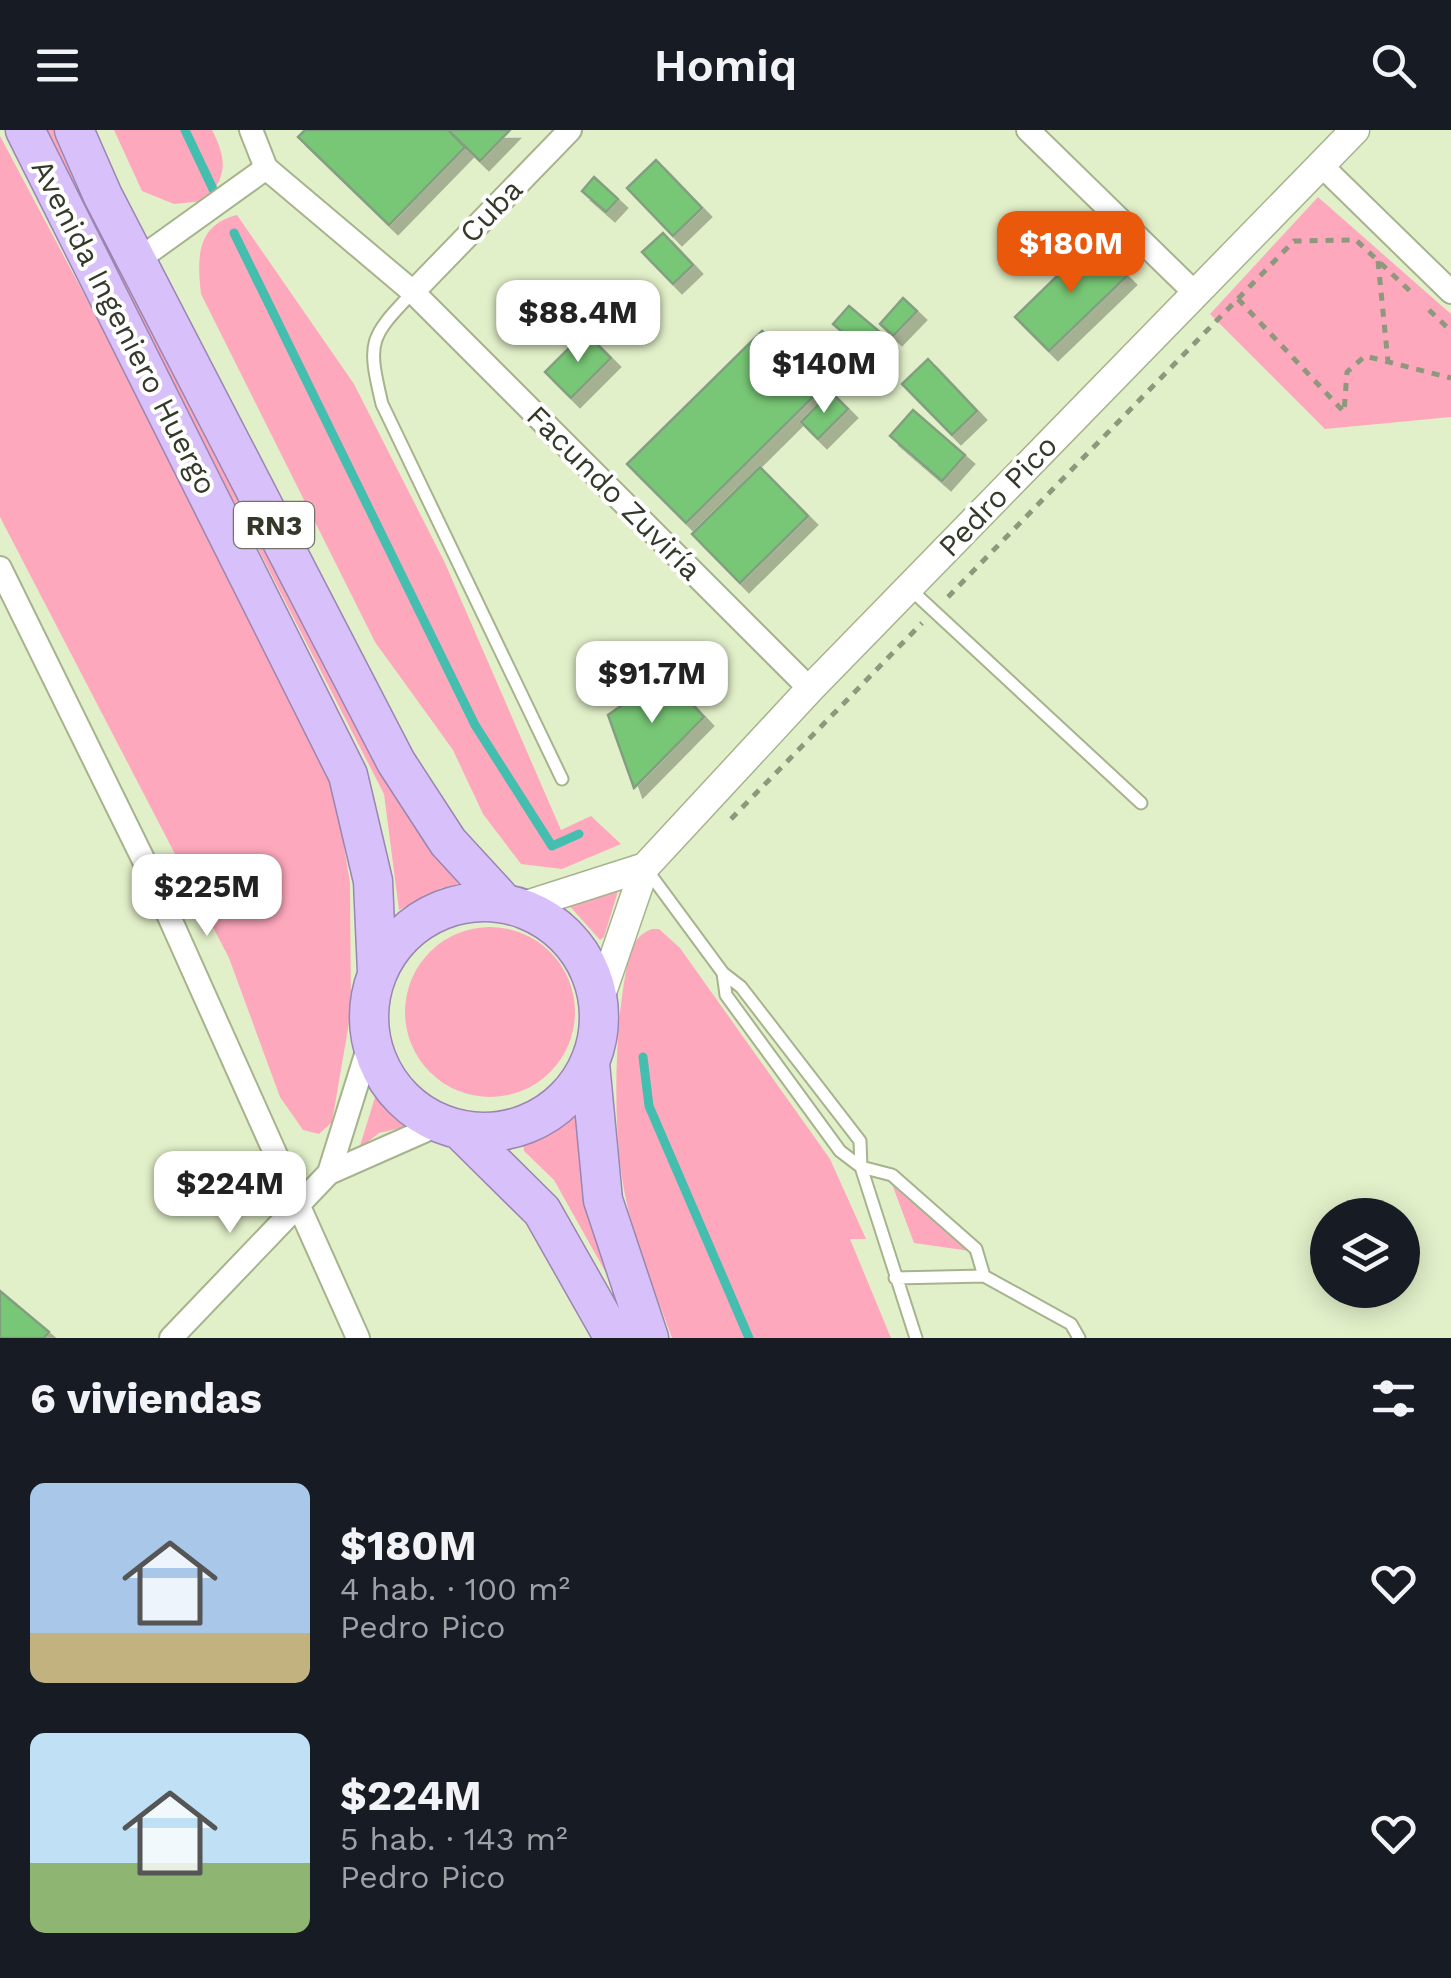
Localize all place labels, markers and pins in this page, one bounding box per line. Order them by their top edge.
pin: $180M [1001,211,1141,296]
pin: $88.4M [497,280,659,365]
pin: $140M [754,331,894,416]
pin: $91.7M [571,641,733,726]
pin: $225M [137,854,277,939]
pin: $224M [160,1151,300,1236]

